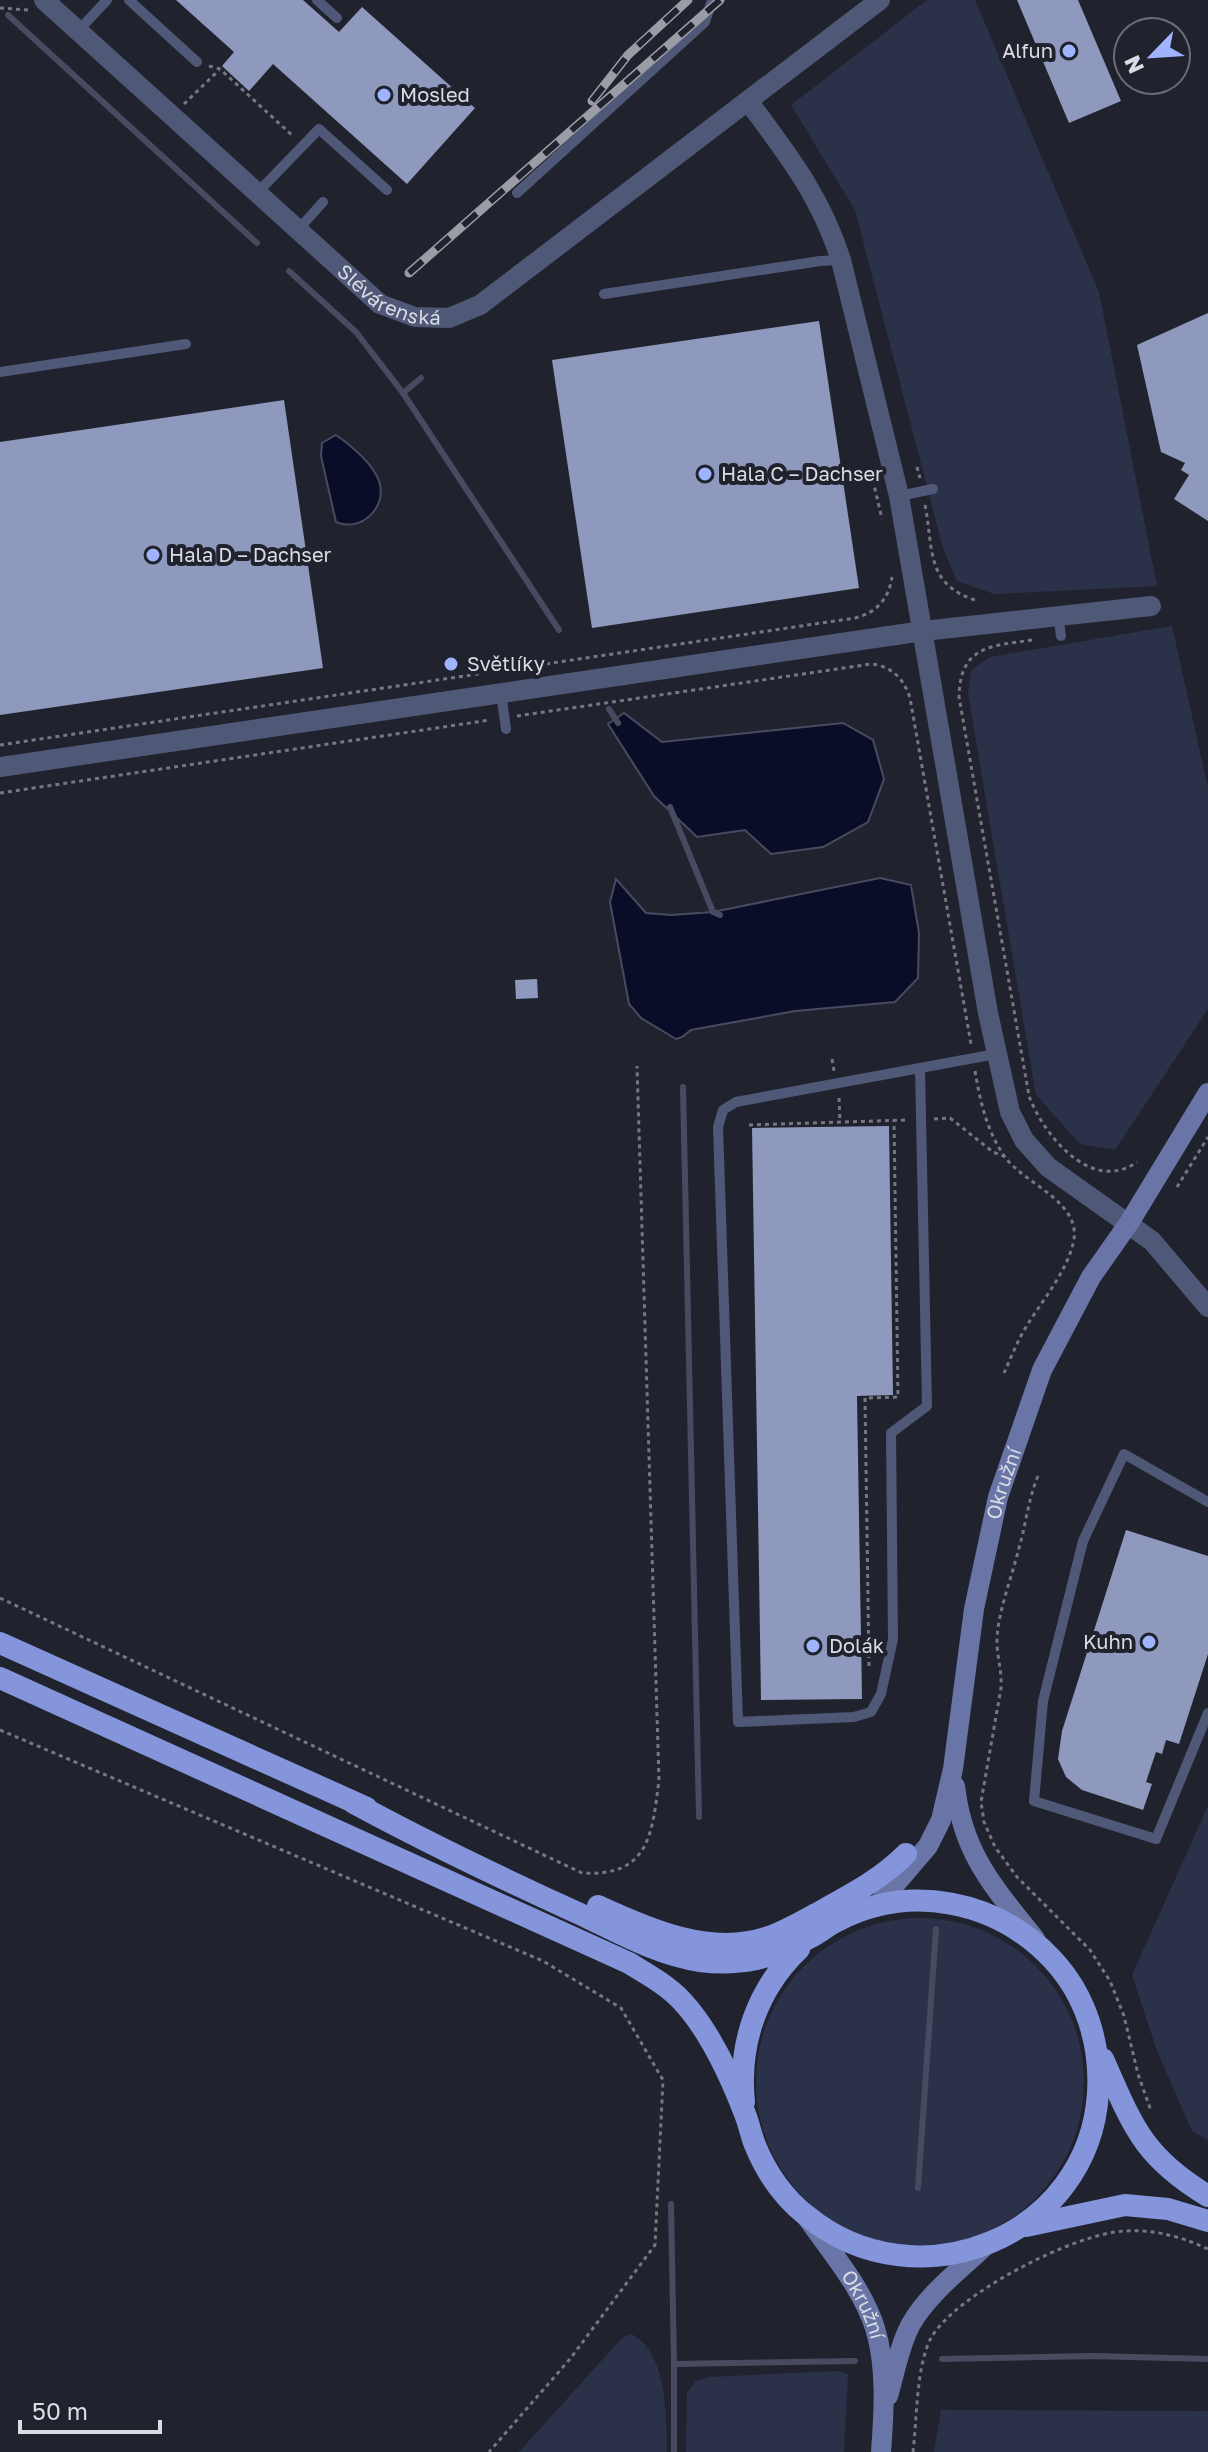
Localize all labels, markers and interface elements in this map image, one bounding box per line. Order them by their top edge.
north arrow [1112,16,1192,96]
place label: Alfun [1002,38,1053,62]
marker: Alfun [1060,42,1078,60]
text: N [1118,51,1149,78]
place label: Mosled [400,82,470,106]
marker: Mosled [375,86,393,104]
street label: Slévárenská [333,258,441,329]
place label: Hala C – Dachser [721,461,883,485]
marker: Hala C – Dachser [696,465,714,483]
place label: Hala D – Dachser [169,542,331,566]
marker: Hala D – Dachser [144,546,162,564]
place label: Světlíky [467,651,545,675]
marker: Světlíky [442,655,460,673]
street label: Okružní [981,1443,1026,1521]
place label: Kuhn [1083,1629,1133,1653]
place label: Dolák [829,1633,884,1657]
marker: Kuhn [1140,1633,1158,1651]
marker: Dolák [804,1637,822,1655]
street label: Okružní [837,2265,891,2343]
scale bar [20,2384,160,2434]
text: 50 m [32,2396,88,2425]

